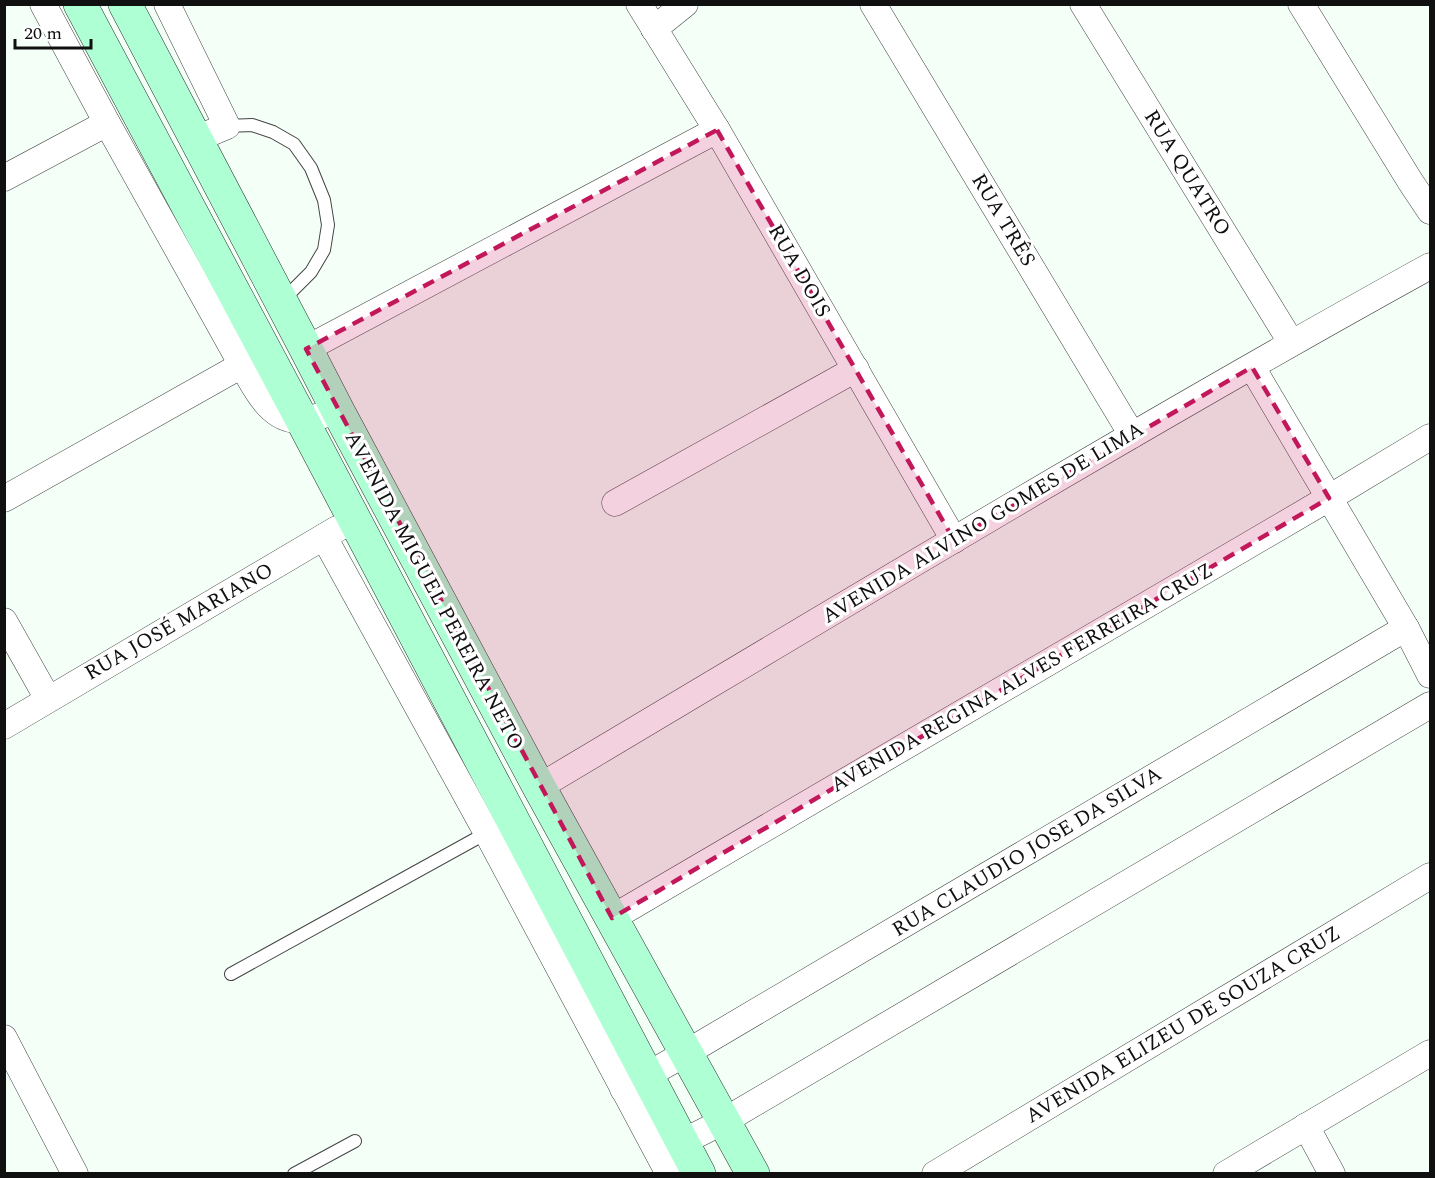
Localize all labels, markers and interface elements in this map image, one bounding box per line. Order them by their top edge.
scale bar [15,12,92,50]
text: 20 m [24,20,62,47]
street label: RUA QUATRO [1135,104,1239,242]
street label: RUA TRÊS [963,167,1043,273]
street label: RUA DOIS [759,218,839,324]
street label: AVENIDA ALVINO GOMES DE LIMA [816,414,1150,632]
street label: AVENIDA MIGUEL PEREIRA NETO [336,426,532,756]
street label: RUA JOSÉ MARIANO [79,555,279,689]
street label: AVENIDA REGINA ALVES FERREIRA CRUZ [825,555,1219,801]
street label: RUA CLAUDIO JOSE DA SILVA [886,758,1168,946]
street label: AVENIDA ELIZEU DE SOUZA CRUZ [1019,918,1347,1132]

